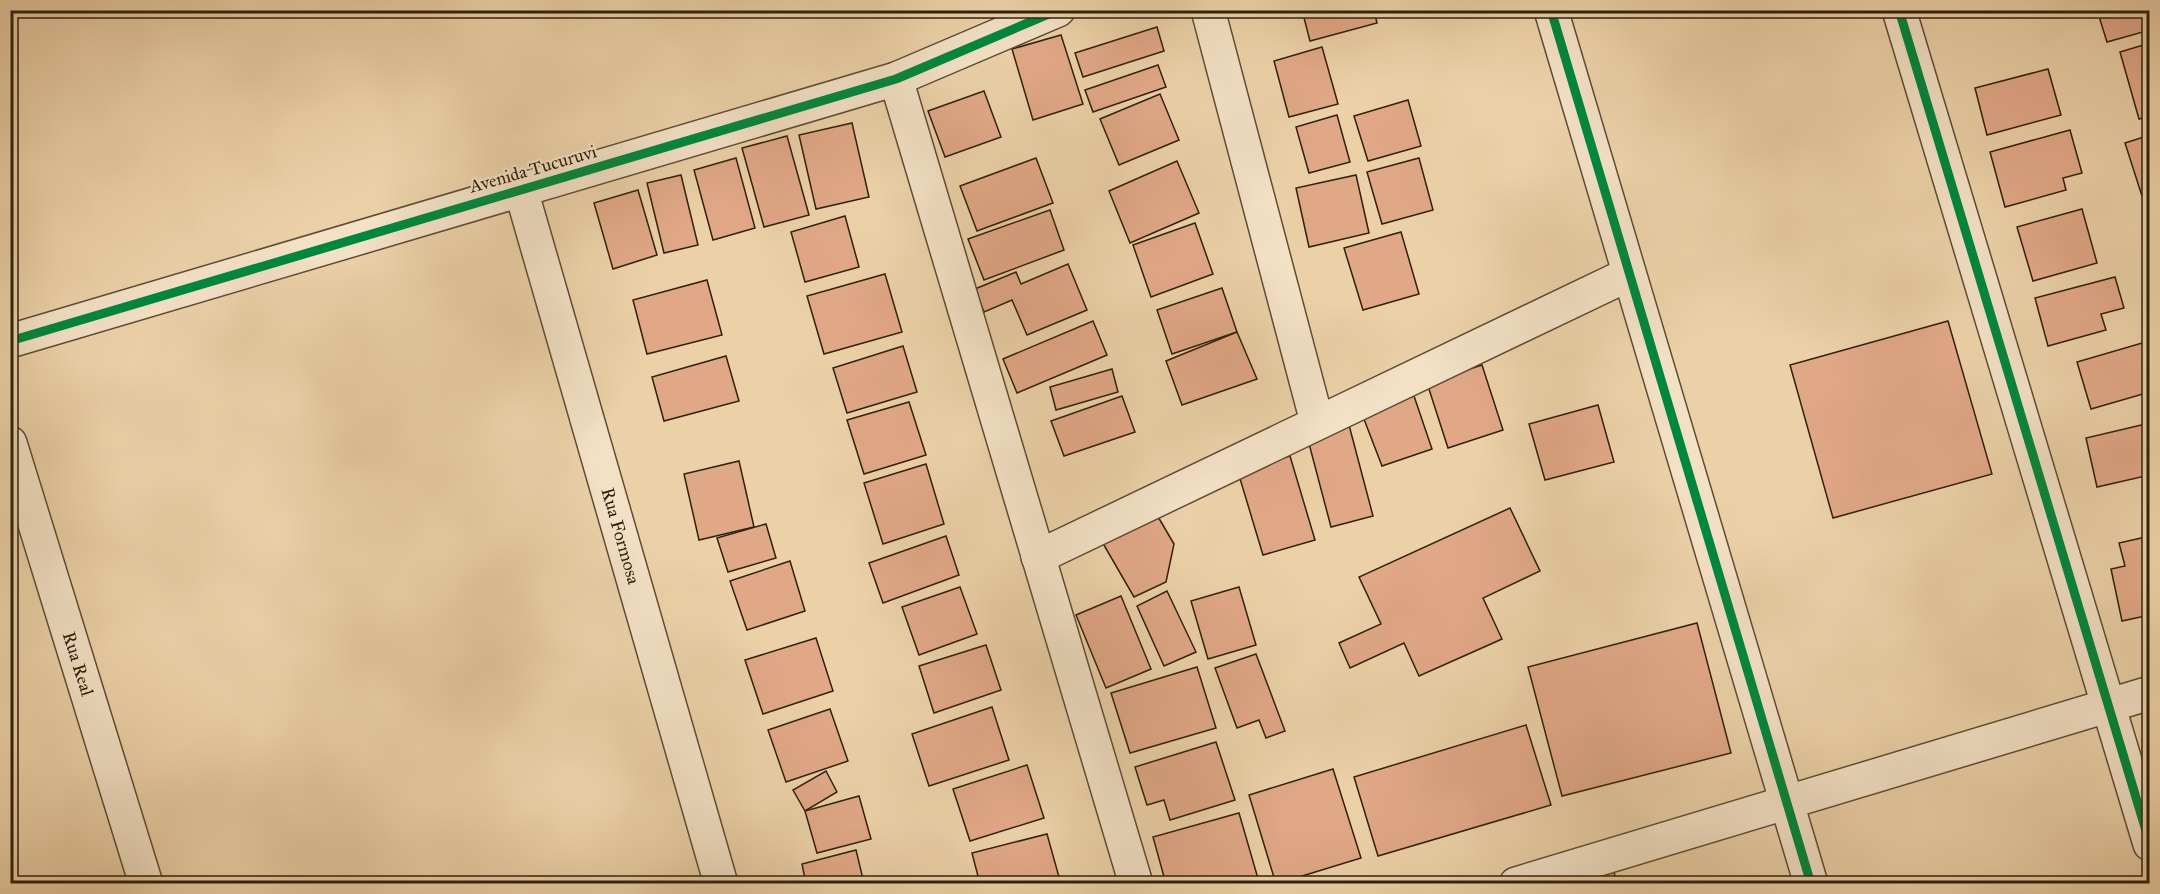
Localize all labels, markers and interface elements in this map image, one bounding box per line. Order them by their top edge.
street label: Avenida Tucuruvi [466,140,599,198]
street label: Rua Formosa [596,485,645,587]
street label: Rua Real [58,629,98,699]

